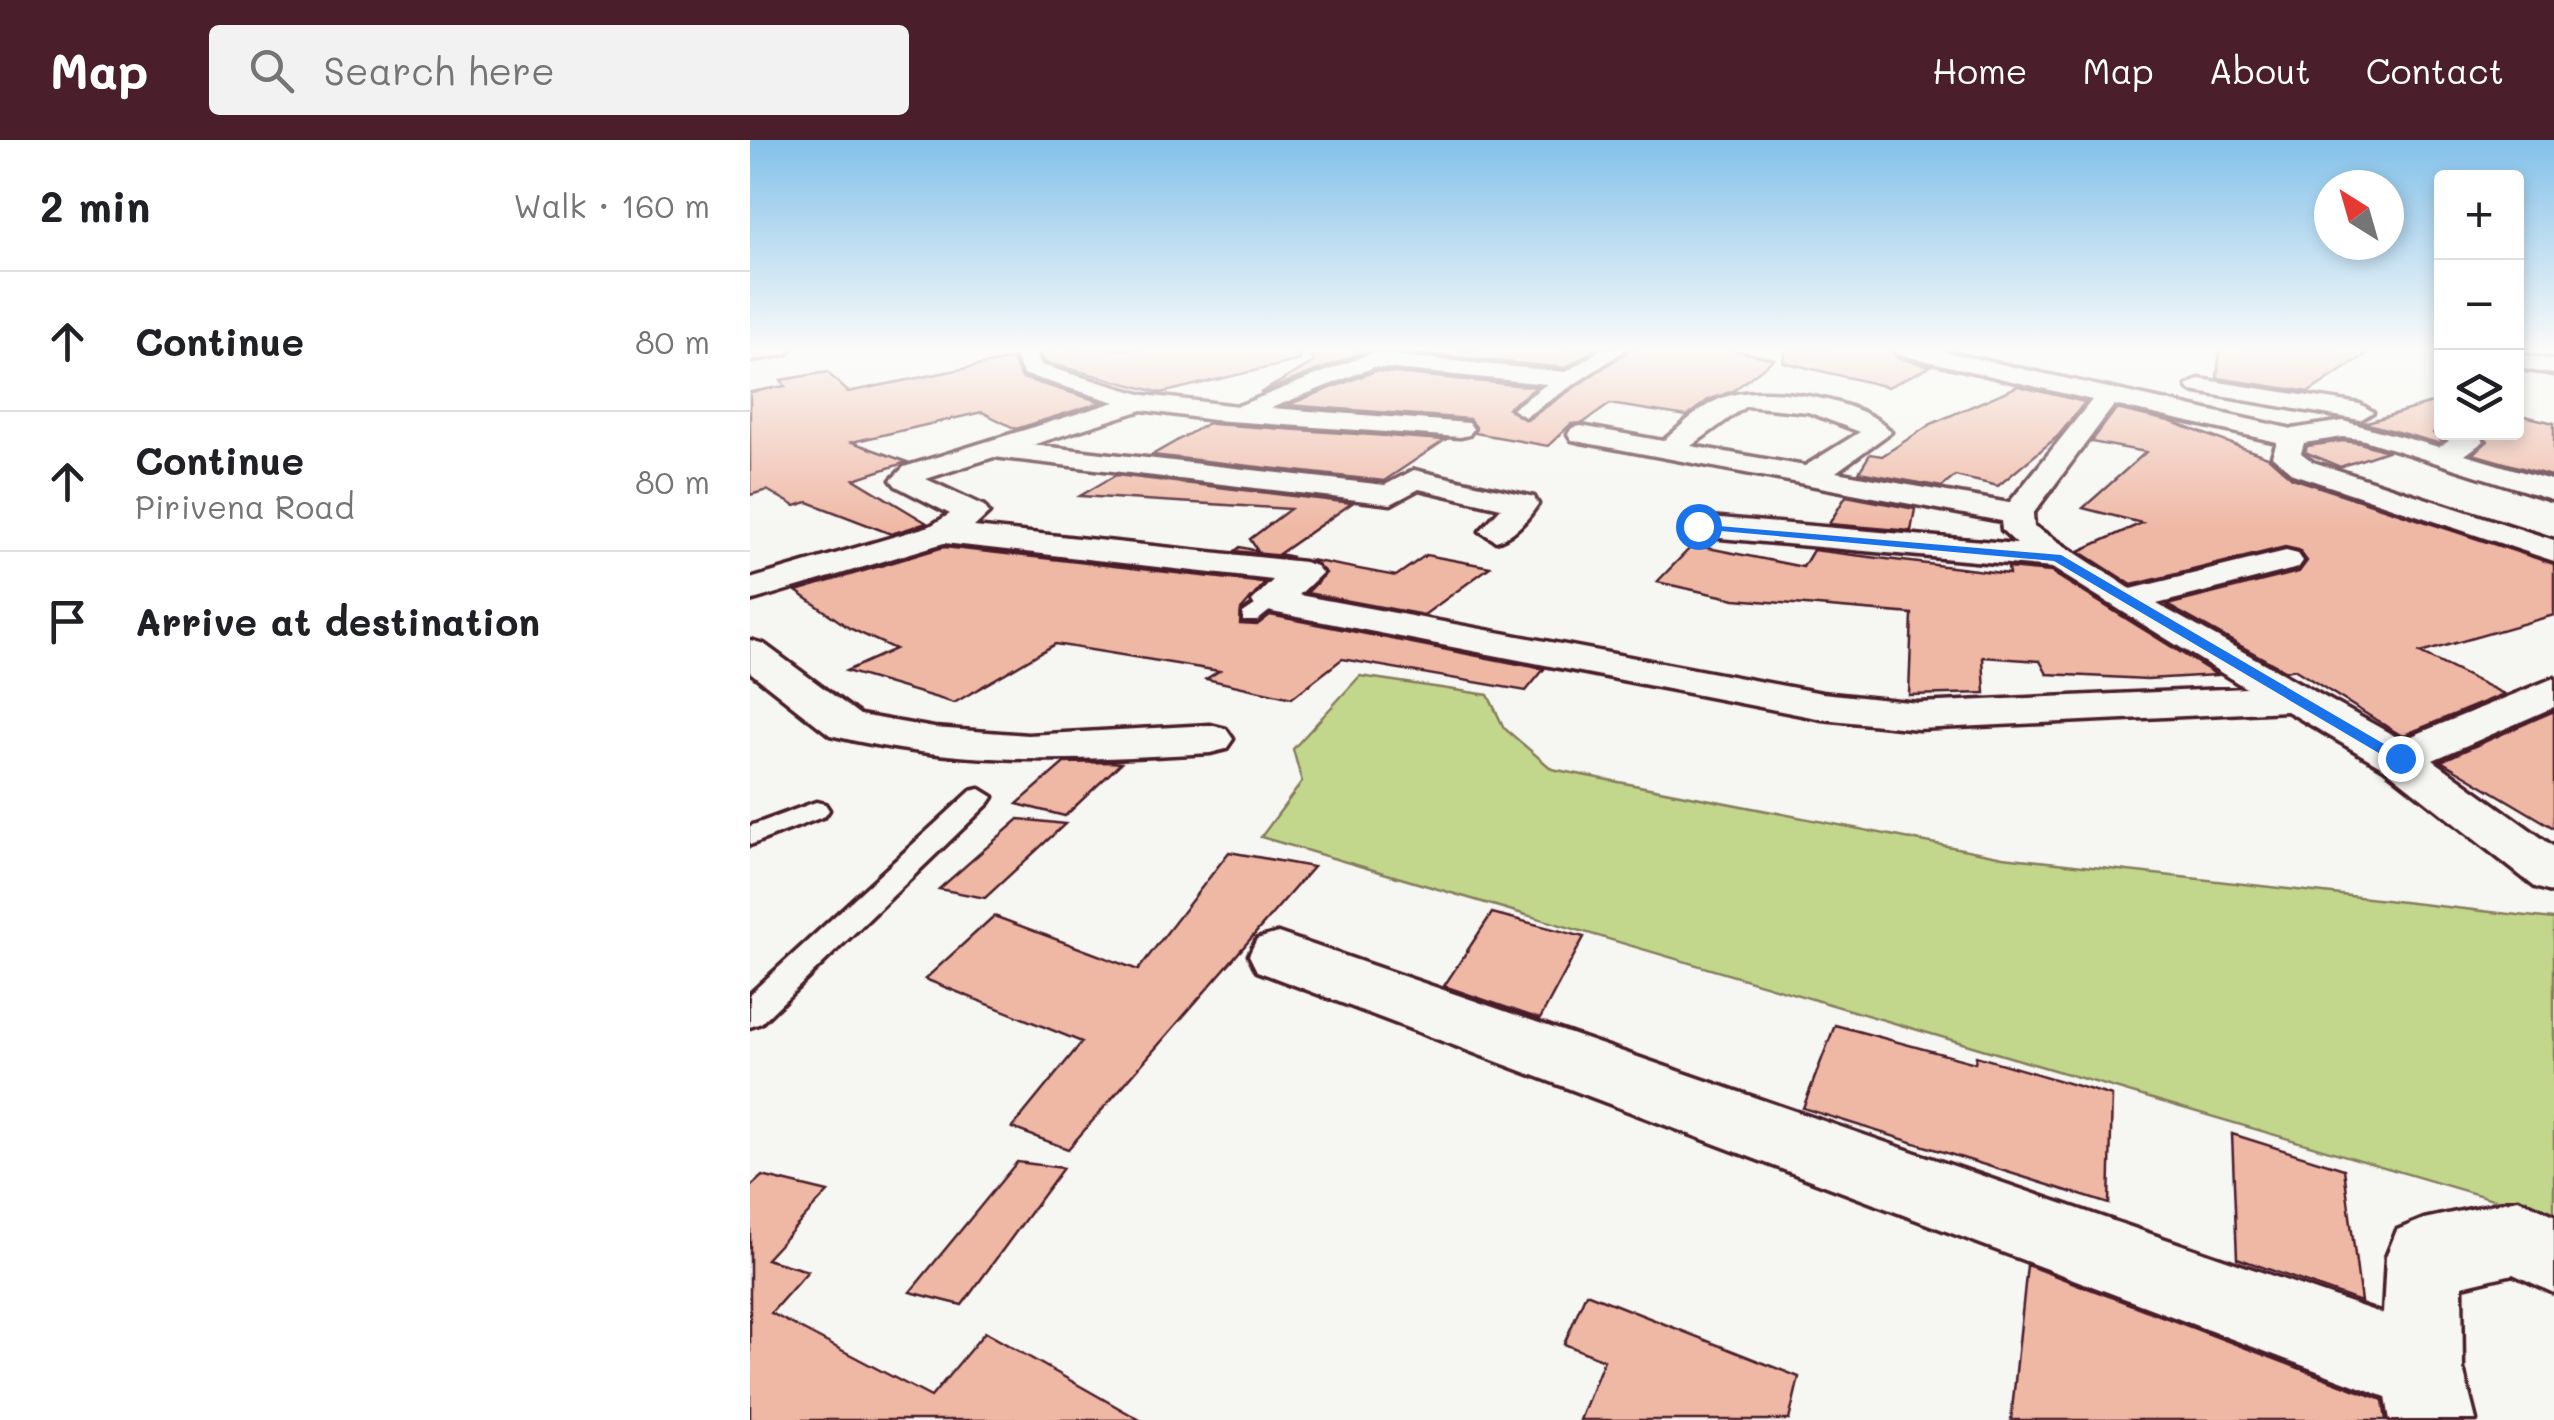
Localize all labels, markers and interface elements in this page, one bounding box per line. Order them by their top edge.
search box [209,25,909,115]
text: Map [50,39,149,101]
icon: search [244,43,299,98]
text: Search here [324,45,555,95]
text: Home [1932,47,2028,93]
text: Map [2083,47,2154,93]
text: About [2209,47,2311,93]
text: Contact [2366,47,2504,93]
north arrow [2314,170,2404,260]
map controls [2434,170,2524,440]
button: + [2434,170,2524,260]
text: 2 min [40,178,150,233]
text: Walk · 160 m [513,184,710,226]
button: − [2434,260,2524,350]
icon: ahead [40,314,95,369]
text: Continue [135,316,304,366]
text: 80 m [635,320,710,362]
button: layers [2434,350,2524,440]
text: Continue [135,435,304,485]
icon: ahead [40,454,95,509]
text: 80 m [635,460,710,502]
text: Pirivena Road [135,485,355,527]
route start [1676,504,1722,550]
icon: arrive [40,594,95,649]
text: Arrive at destination [135,596,540,646]
route end [2378,736,2424,782]

